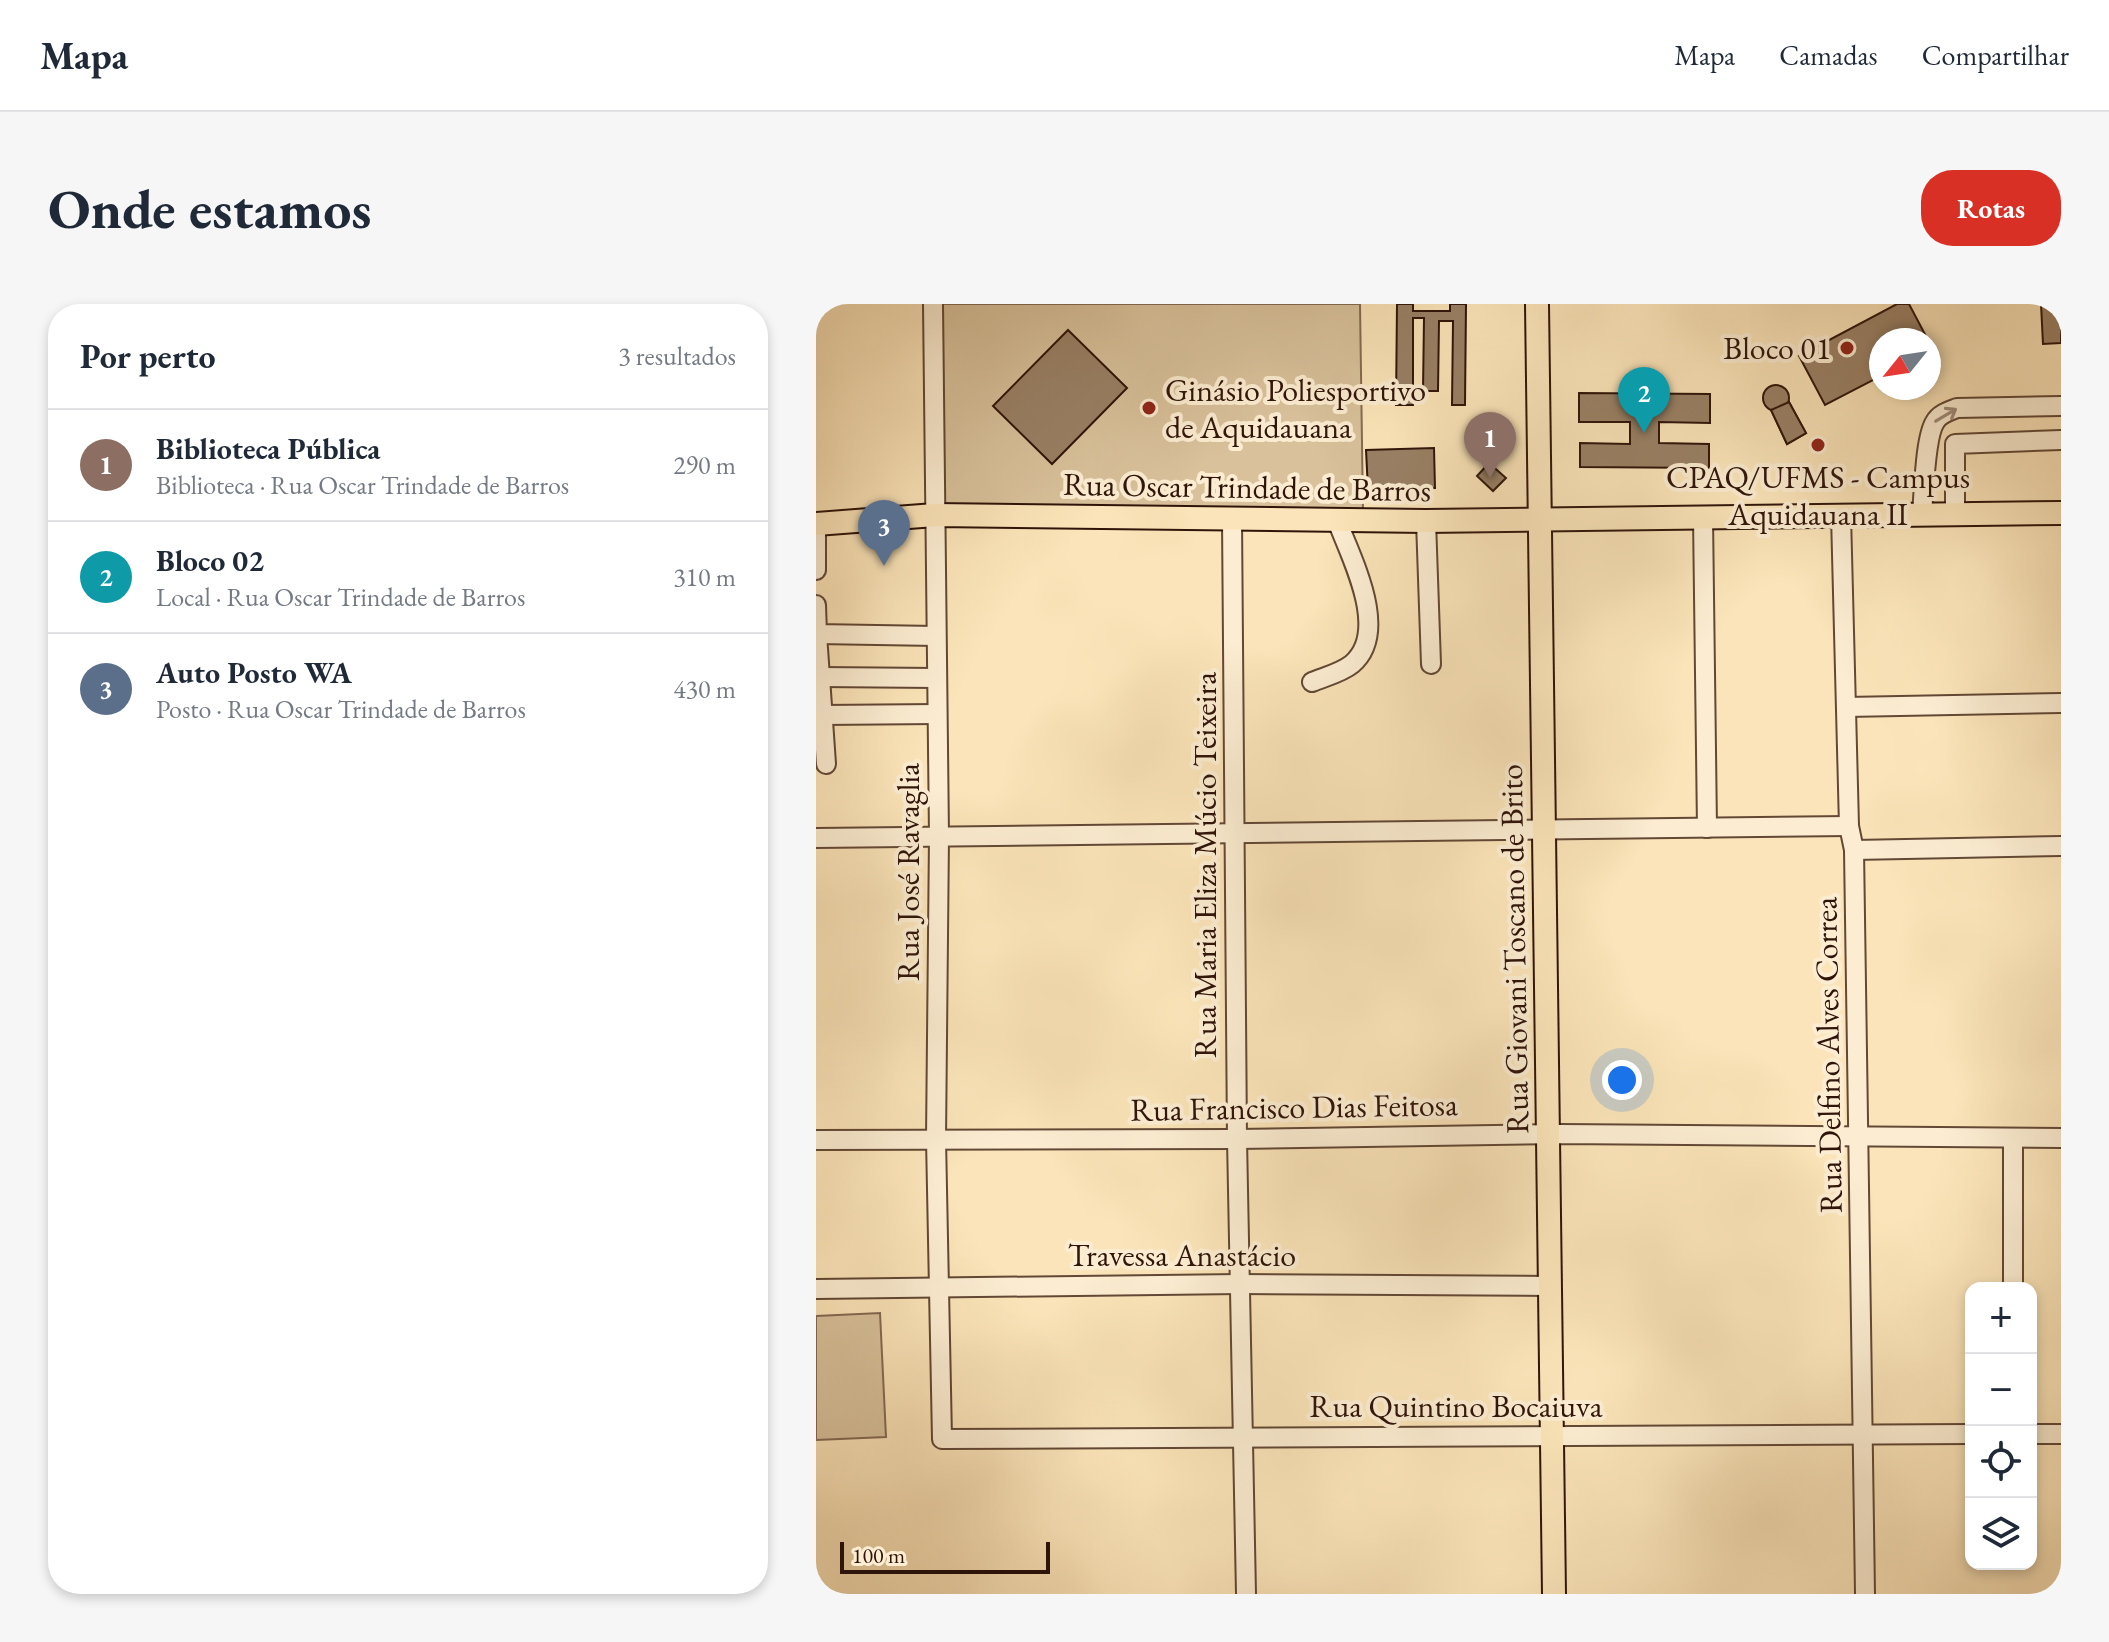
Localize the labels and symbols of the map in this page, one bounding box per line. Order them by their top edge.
place label: Bloco 01 [1723,327,1831,369]
north arrow [1869,328,1941,400]
marker: Bloco 01 [1838,339,1856,357]
pin: 2 [1618,367,1670,433]
place label: Ginásio Poliesportivo de Aquidauana [1165,369,1426,448]
marker: Ginásio Poliesportivo de Aquidauana [1140,399,1158,417]
one-way arrow [1935,407,1957,423]
pin: 1 [1464,412,1516,478]
marker: CPAQ/UFMS - Campus Aquidauana II [1809,436,1827,454]
place label: CPAQ/UFMS - Campus Aquidauana II [1666,456,1970,535]
street label: Rua Oscar Trindade de Barros [1063,463,1431,511]
pin: 3 [858,500,910,566]
street label: Rua Maria Eliza Múcio Teixeira [1184,672,1226,1058]
street label: Rua José Ravaglia [887,763,929,981]
street label: Rua Giovani Toscano de Brito [1490,764,1538,1134]
street label: Rua Delfino Alves Correa [1804,896,1852,1213]
your location [1602,1060,1642,1100]
street label: Rua Francisco Dias Feitosa [1130,1083,1458,1131]
street label: Travessa Anastácio [1068,1234,1296,1276]
street label: Rua Quintino Bocaiuva [1310,1385,1603,1427]
scale bar [840,1538,1050,1574]

